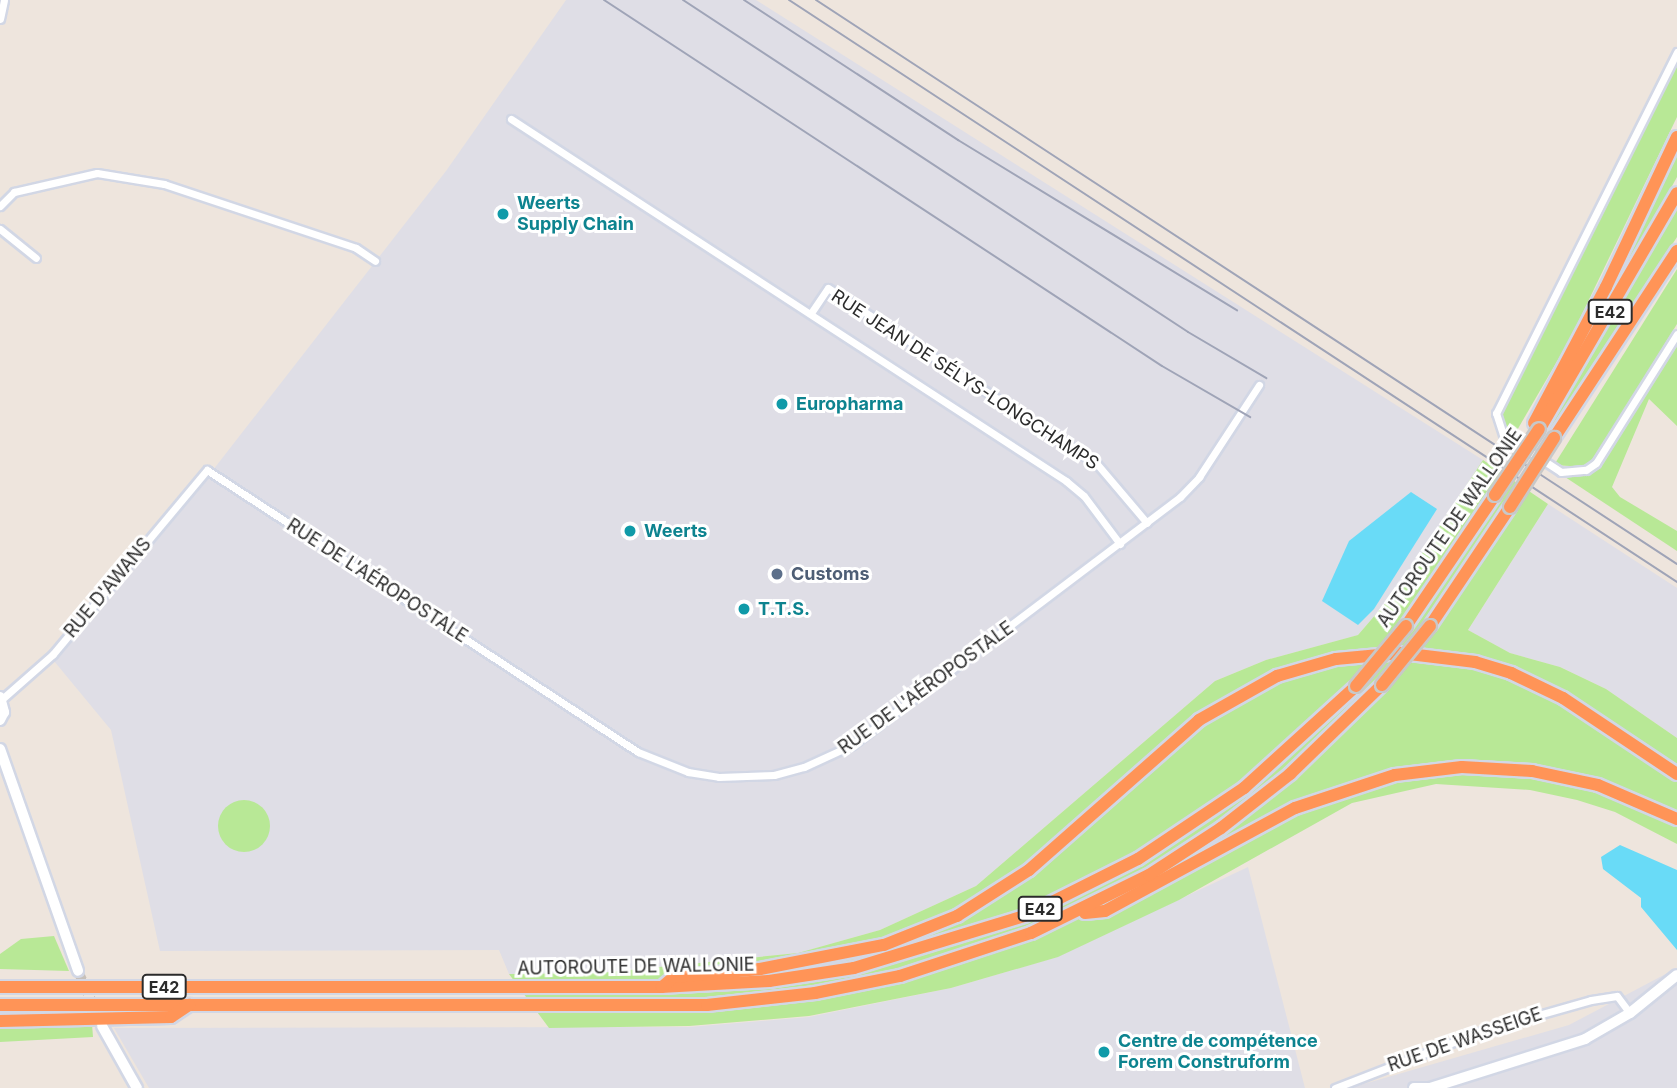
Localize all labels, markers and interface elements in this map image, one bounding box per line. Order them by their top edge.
place label: Weerts Supply Chain [517,193,634,235]
marker: Weerts Supply Chain [495,206,511,222]
street label: RUE JEAN DE SÉLYS-LONGCHAMPS [827,285,1103,475]
road number: E42 [1587,300,1633,324]
place label: Europharma [796,393,903,415]
marker: Europharma [774,396,790,412]
street label: AUTOROUTE DE WALLONIE [1373,425,1527,631]
street label: RUE DE L'AÉROPOSTALE [283,514,471,648]
place label: Weerts [644,520,707,542]
marker: Weerts [622,523,638,539]
street label: RUE D'AWANS [60,534,156,642]
place label: Customs [791,563,870,585]
marker: Customs [769,566,785,582]
place label: T.T.S. [758,598,810,620]
marker: T.T.S. [736,601,752,617]
street label: RUE DE L'AÉROPOSTALE [834,617,1018,759]
road number: E42 [1017,897,1063,922]
street label: AUTOROUTE DE WALLONIE [517,954,755,980]
road number: E42 [141,974,187,1000]
street label: RUE DE WASSEIGE [1385,1003,1545,1077]
place label: Centre de compétence Forem Construform [1118,1031,1318,1074]
marker: Centre de compétence Forem Construform [1096,1044,1112,1060]

